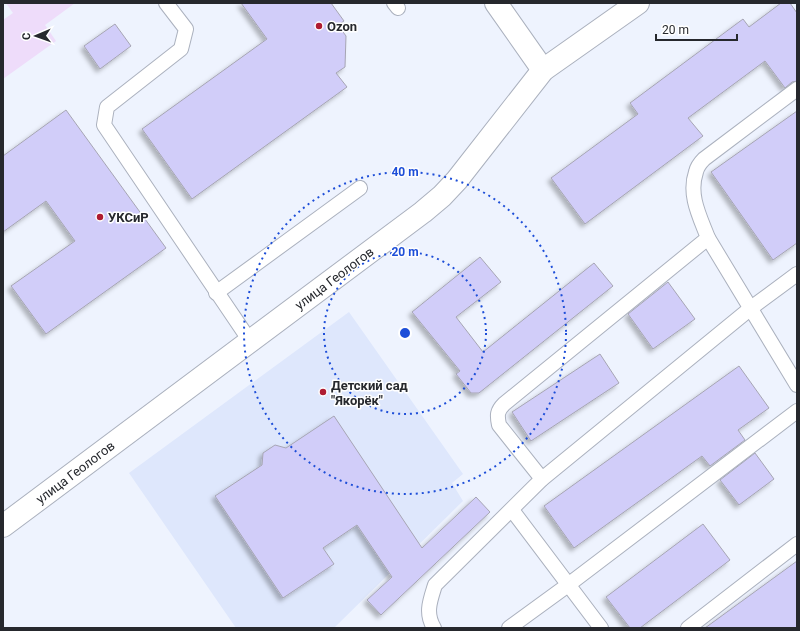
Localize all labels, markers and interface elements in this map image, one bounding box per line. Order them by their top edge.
north arrow [16,16,56,56]
scale bar [656,16,737,42]
place label: Ozon [327,19,357,34]
marker: Ozon [314,21,324,31]
text: 20 m [662,23,689,37]
text: С [20,33,33,40]
text: 40 m [391,165,419,179]
place label: УКСиР [108,210,149,225]
marker: УКСиР [95,212,105,222]
street label: улица Геологов [292,244,376,313]
text: 20 m [391,245,419,259]
centre of rings [398,326,412,340]
place label: Детский сад "Якорёк" [331,378,408,408]
marker: Детский сад "Якорёк" [318,387,328,397]
street label: улица Геологов [33,438,117,507]

